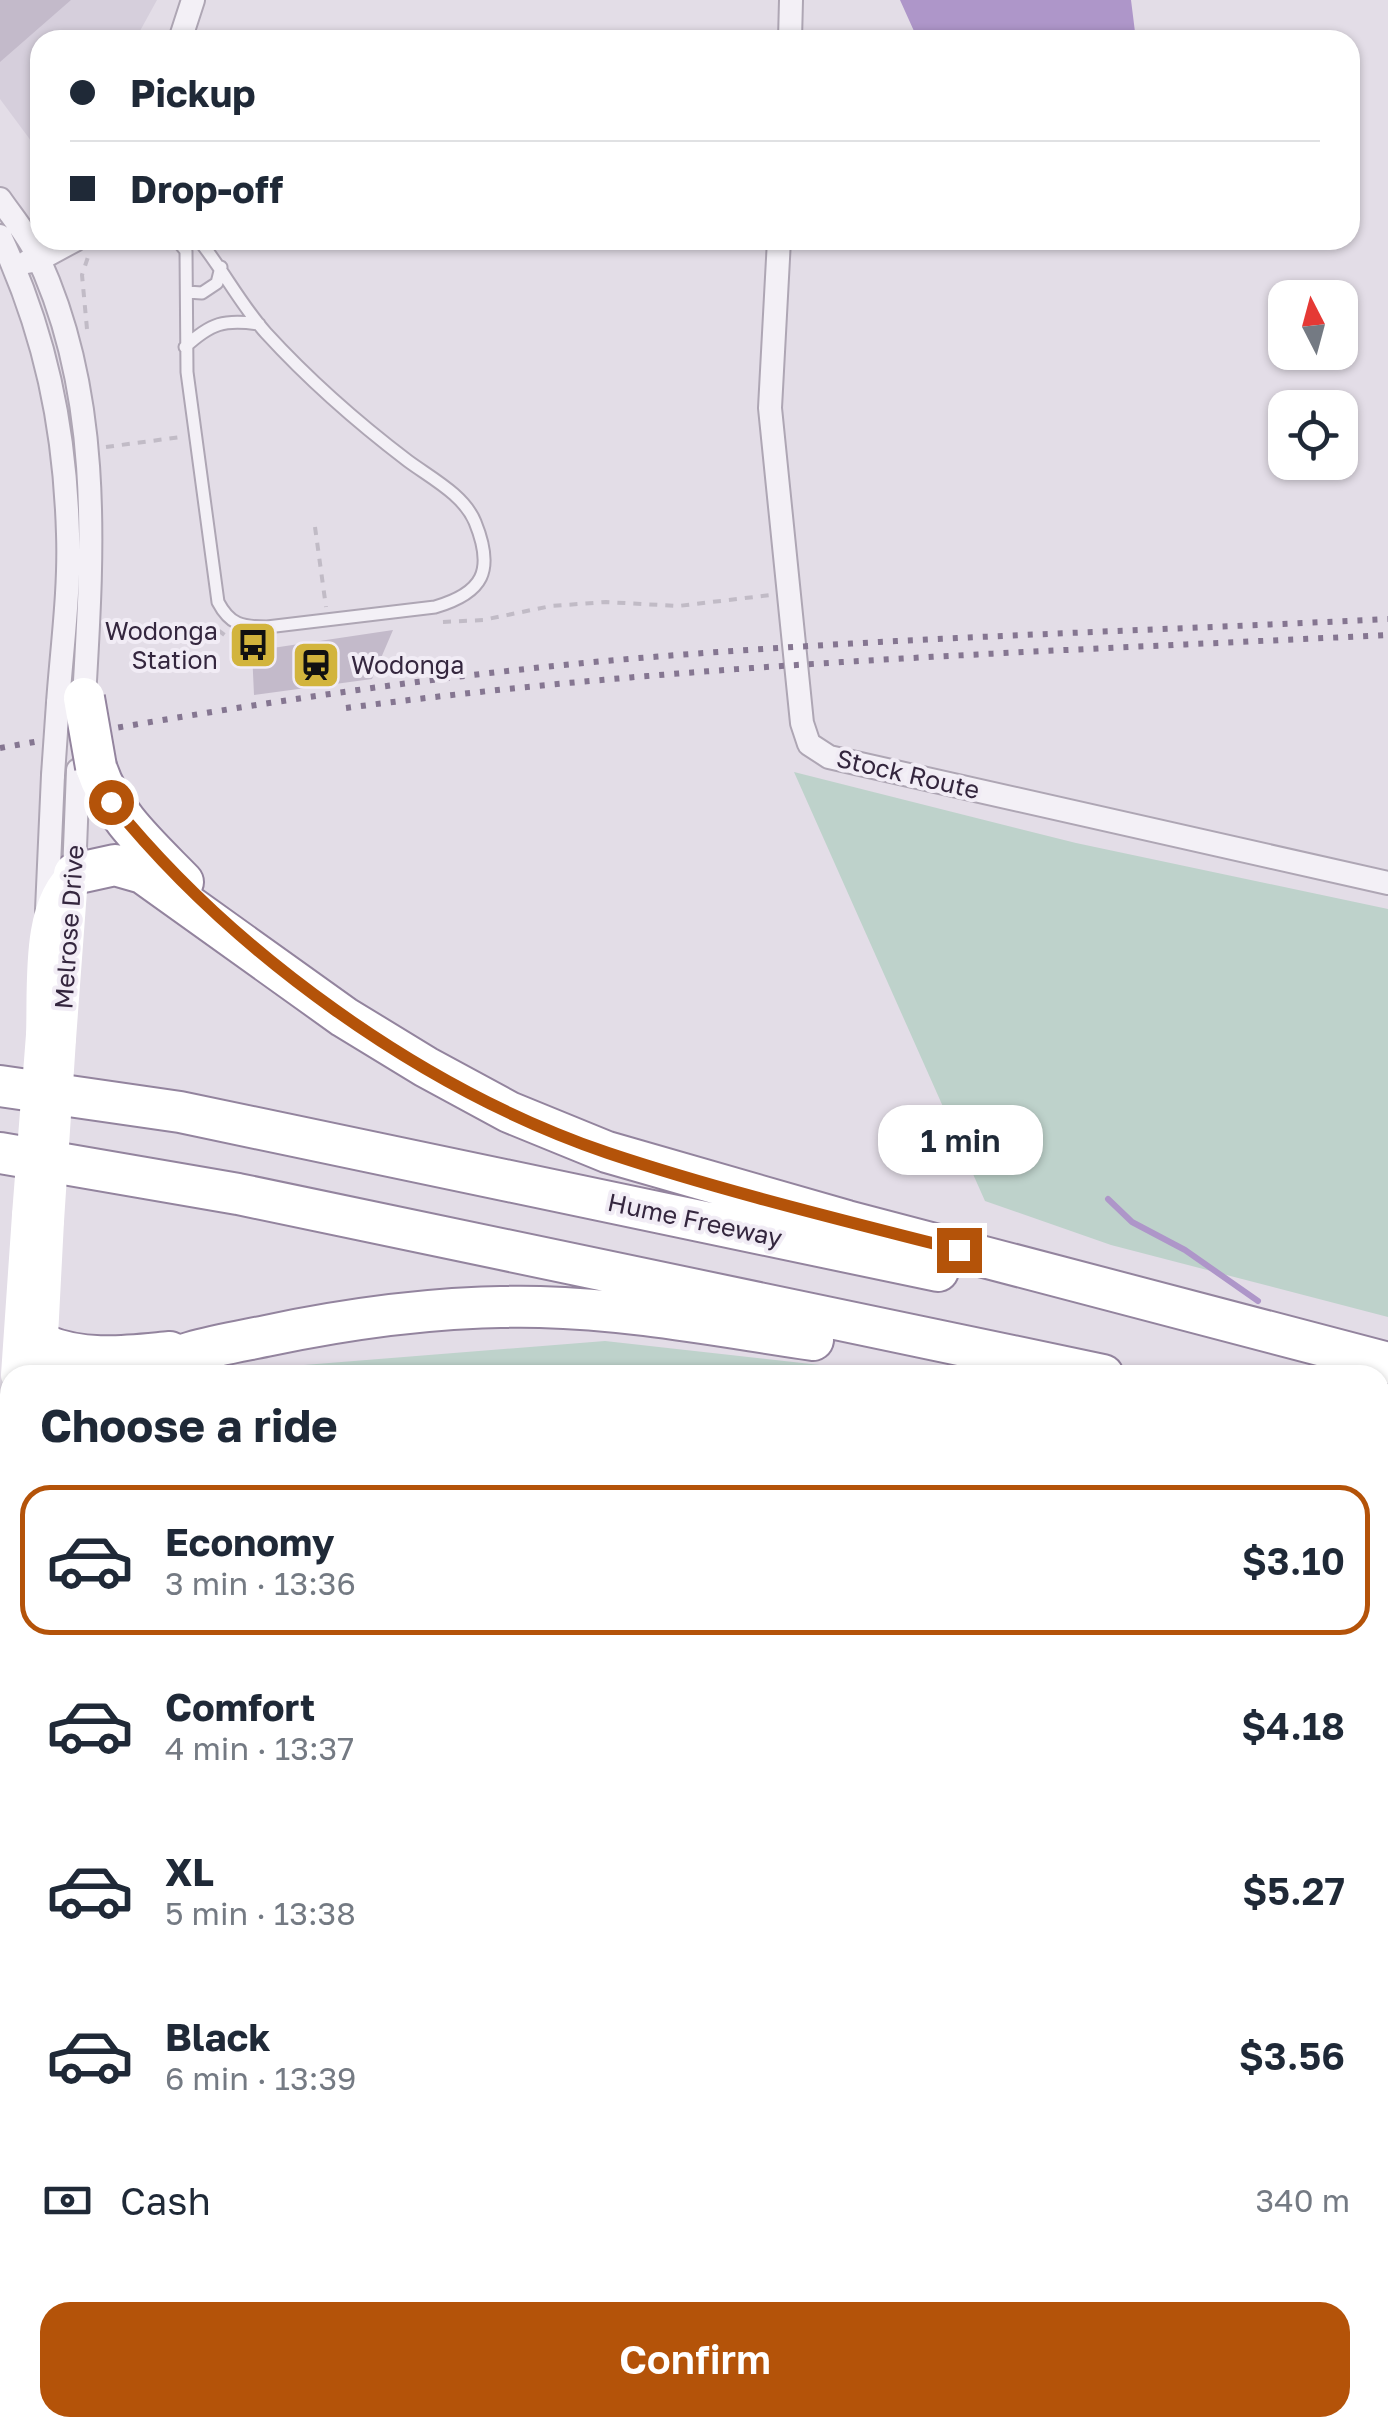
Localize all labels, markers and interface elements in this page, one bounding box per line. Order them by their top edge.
text: Pickup [130,70,256,115]
text: Drop-off [130,166,283,211]
north arrow [1268,280,1358,370]
map controls [1268,280,1358,480]
button: locate [1268,390,1358,480]
place label: Wodonga Station [105,615,218,675]
bus stop icon: Wodonga Station [227,619,279,671]
station icon: Wodonga [290,639,342,691]
place label: Wodonga [351,649,464,680]
street label: Stock Route [834,742,983,805]
route start [89,780,134,825]
street label: Melrose Drive [47,844,90,1010]
callout: 1 min [876,1105,1042,1175]
text: 1 min [920,1121,1001,1159]
street label: Hume Freeway [605,1186,785,1253]
route end [937,1228,982,1273]
text: Choose a ride [40,1398,338,1452]
icon: car [45,1515,135,1605]
text: Economy [165,1519,334,1564]
text: $3.10 [1242,1538,1345,1583]
text: 3 min · 13:36 [165,1564,356,1602]
icon: car [45,1680,135,1770]
text: Comfort [165,1684,315,1729]
text: $4.18 [1241,1703,1345,1748]
text: 4 min · 13:37 [165,1729,354,1767]
icon: car [45,1845,135,1935]
text: XL [165,1849,214,1894]
text: $5.27 [1242,1868,1345,1913]
text: 5 min · 13:38 [165,1894,356,1932]
icon: car [45,2010,135,2100]
text: Black [165,2014,270,2059]
text: $3.56 [1239,2033,1345,2078]
text: 6 min · 13:39 [165,2059,356,2097]
icon: cash [40,2173,95,2228]
text: Cash [120,2178,211,2223]
text: 340 m [1256,2181,1350,2219]
button: Confirm [40,2302,1350,2417]

